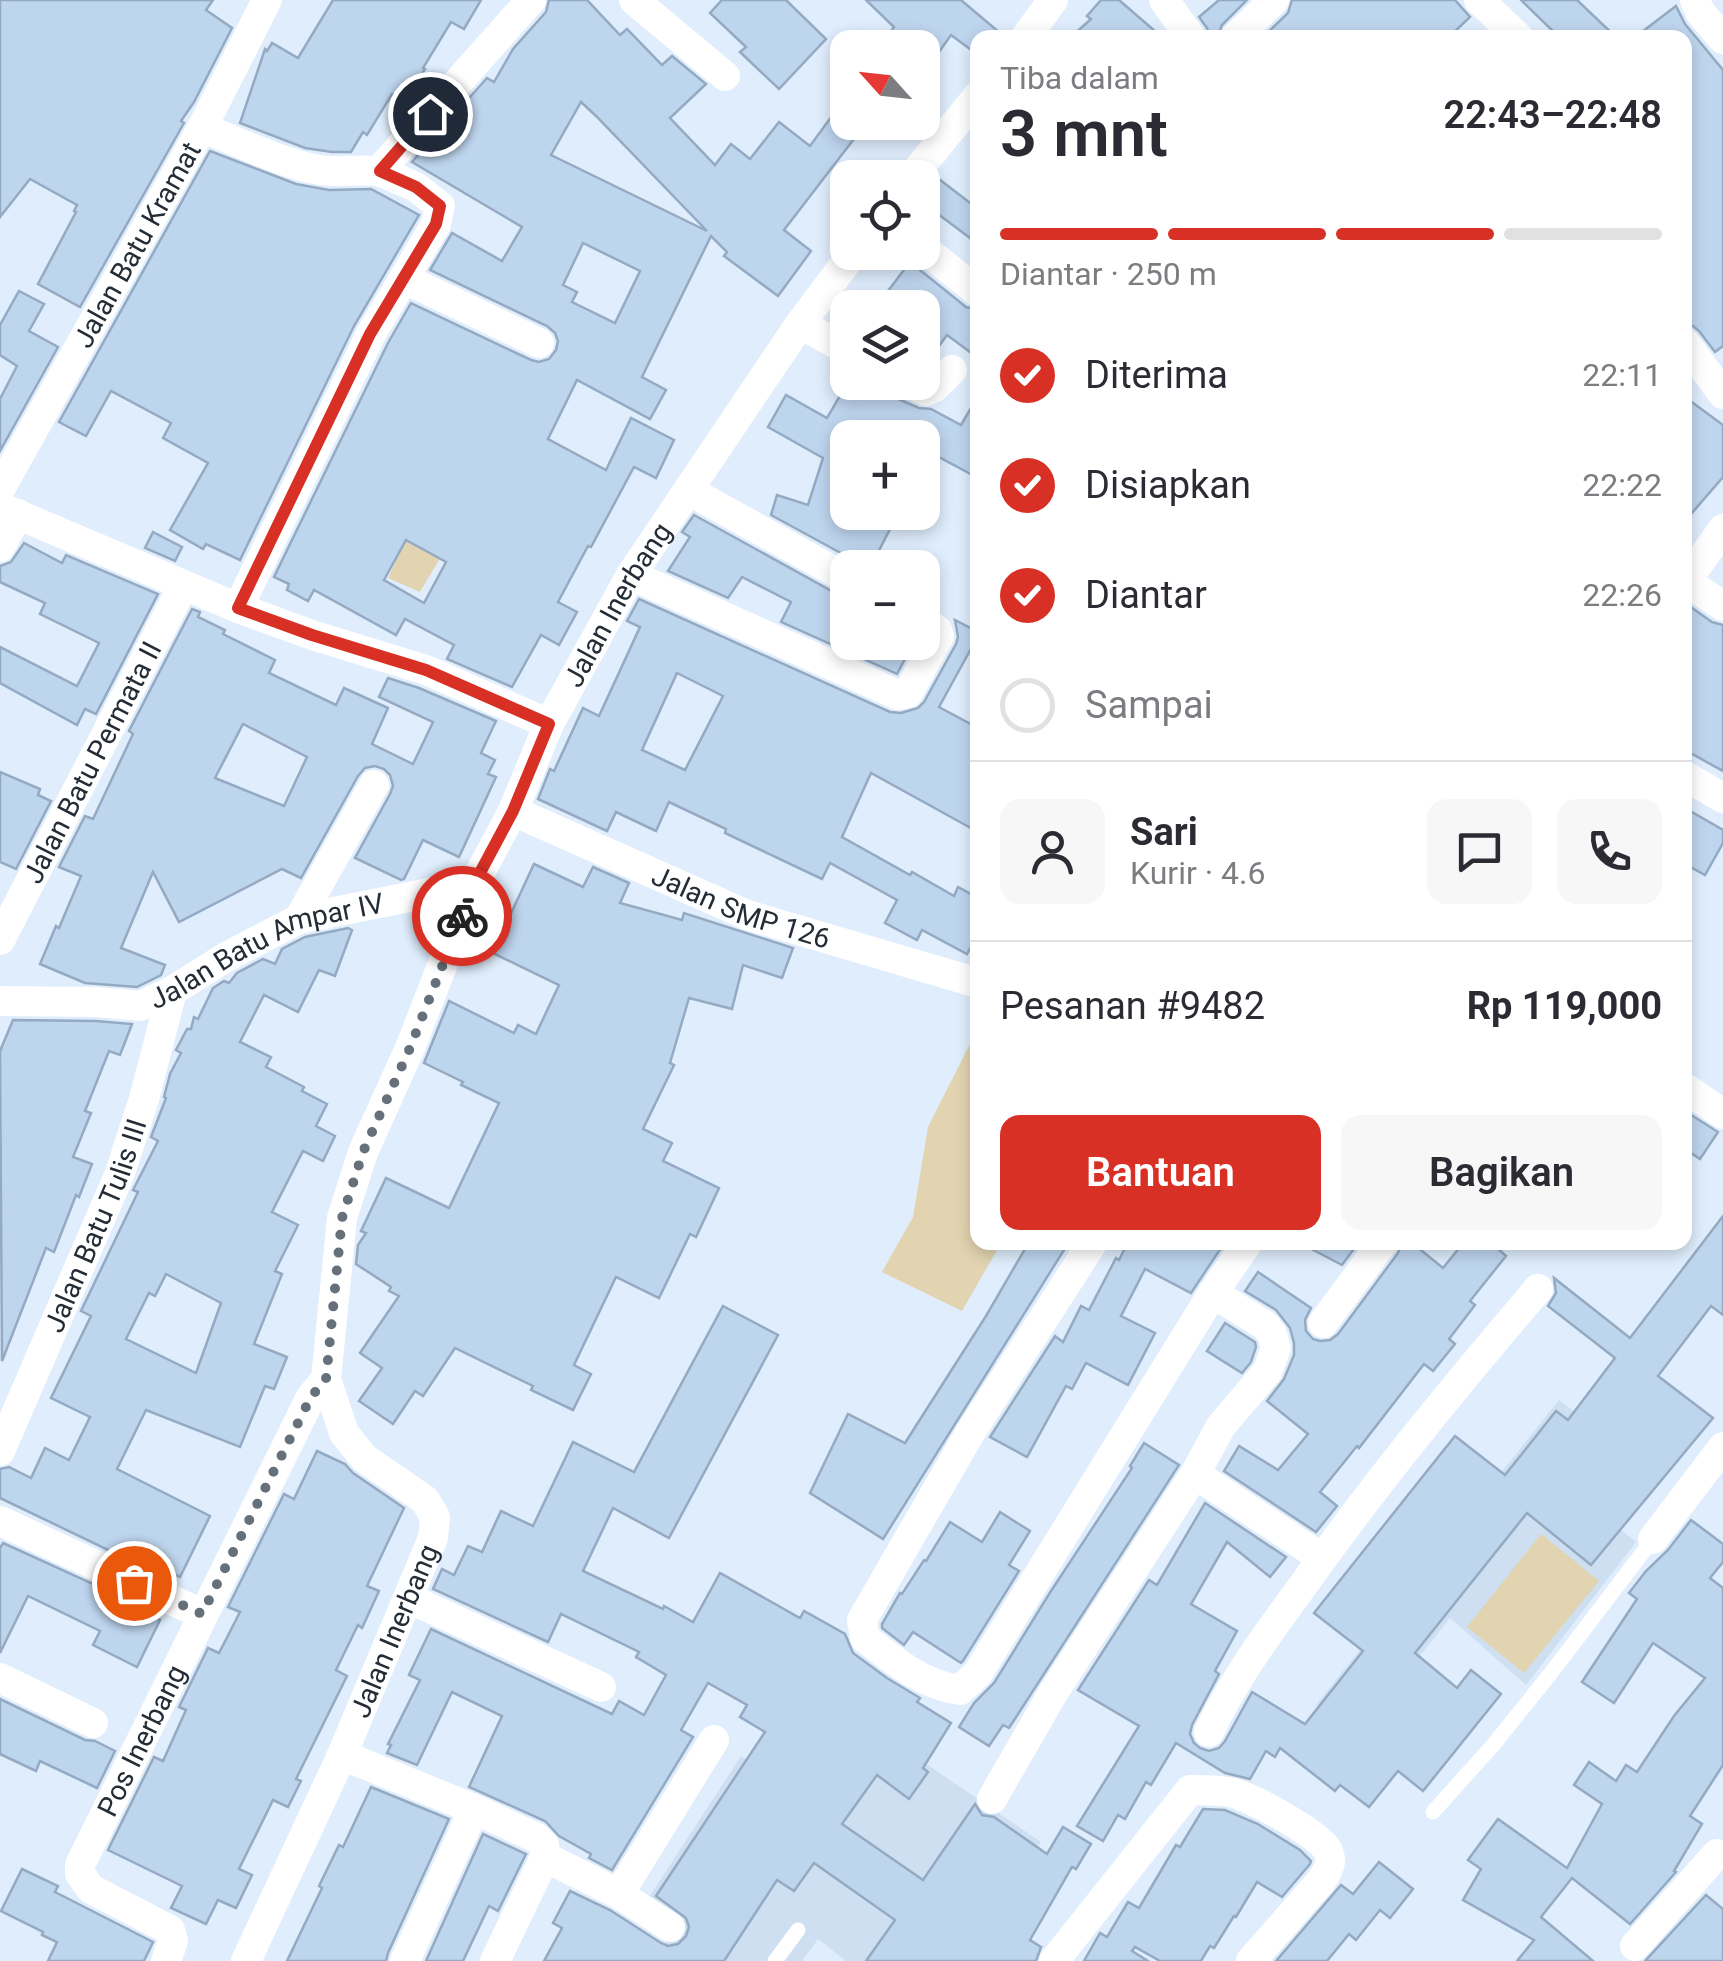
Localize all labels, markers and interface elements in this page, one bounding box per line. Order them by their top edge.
north arrow [830,30,940,140]
map controls [830,30,940,660]
text: Tiba dalam [1000,59,1159,97]
pin [388,72,473,157]
icon: home [403,87,458,142]
text: 22:43–22:48 [1443,93,1662,137]
text: 3 mnt [1000,96,1168,172]
street label: Jalan Batu Kramat [67,136,208,353]
button: locate [830,160,940,270]
text: Diantar · 250 m [1000,255,1217,293]
button: layers [830,290,940,400]
icon: check [1000,348,1055,403]
text: Diterima [1085,353,1228,397]
text: 22:11 [1582,356,1662,394]
button: + [830,420,940,530]
icon: check [1000,458,1055,513]
text: Disiapkan [1085,463,1251,507]
text: 22:22 [1582,466,1662,504]
street label: Jalan Inerbang [557,516,678,693]
button: − [830,550,940,660]
icon: check [1000,568,1055,623]
text: Diantar [1085,573,1207,617]
text: 22:26 [1582,576,1662,614]
street label: Jalan Batu Permata II [16,636,168,889]
text: Sampai [1085,683,1213,727]
button: person [1000,799,1105,904]
button: chat [1427,799,1532,904]
button: phone [1557,799,1662,904]
text: Sari [1130,810,1198,854]
text: Kurir · 4.6 [1130,854,1265,892]
street label: Jalan SMP 126 [647,859,834,956]
courier [412,866,512,966]
street label: Jalan Batu Ampar IV [144,886,387,1016]
icon: bike [435,889,490,944]
text: Pesanan #9482 [1000,984,1265,1028]
text: Rp 119,000 [1467,984,1662,1028]
street label: Jalan Batu Tulis III [37,1115,153,1337]
button: Bantuan [1000,1115,1321,1230]
button: Bagikan [1341,1115,1662,1230]
street label: Jalan Inerbang [344,1539,446,1723]
pin [92,1541,177,1626]
icon: bag [107,1556,162,1611]
street label: Pos Inerbang [91,1660,193,1822]

